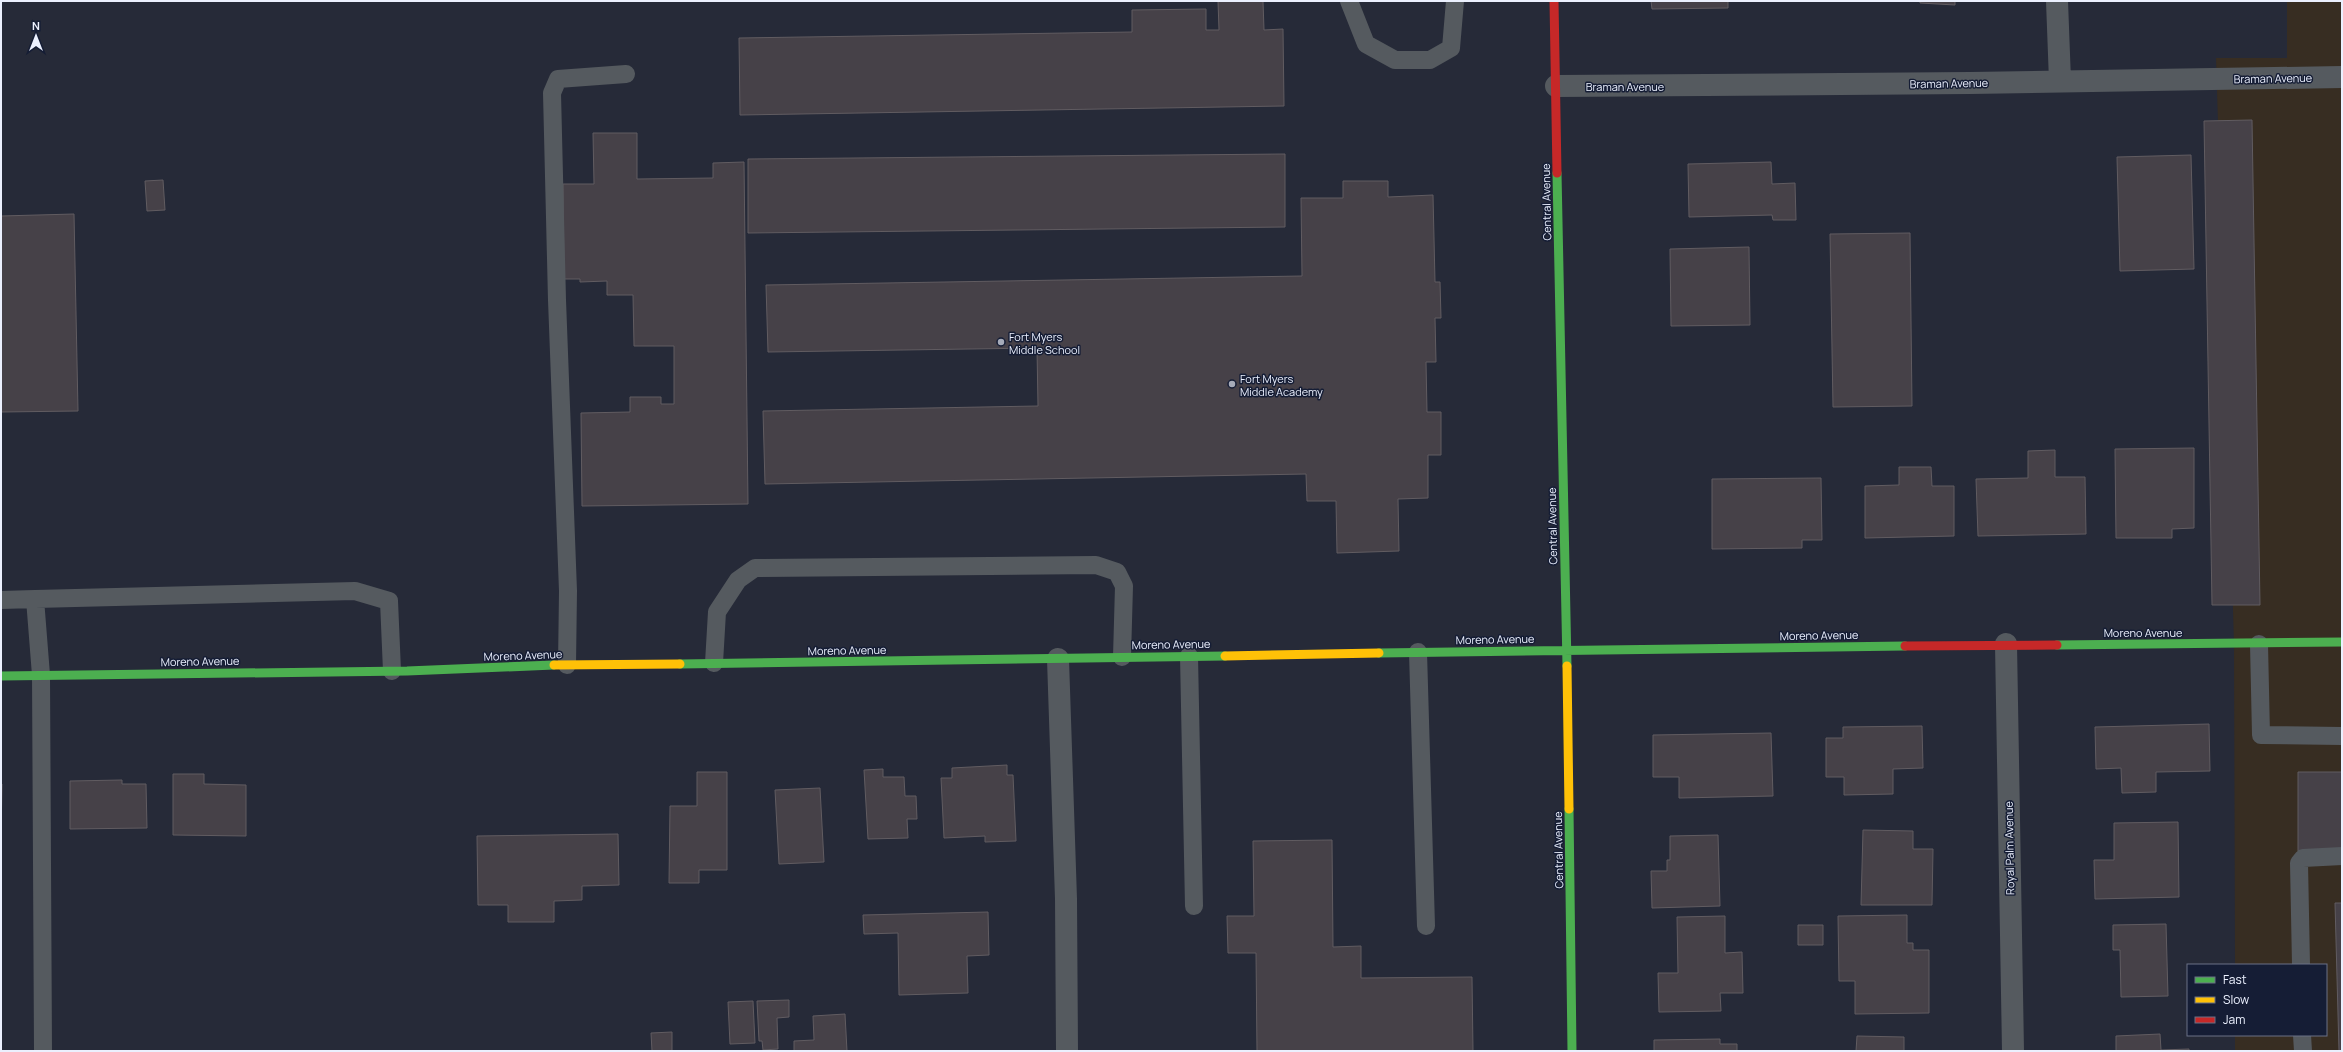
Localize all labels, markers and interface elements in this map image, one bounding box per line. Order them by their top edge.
north arrow [16,16,56,56]
text: N [32,18,40,33]
street label: Braman Avenue [2234,70,2313,86]
street label: Braman Avenue [1910,75,1989,91]
street label: Braman Avenue [1586,79,1665,94]
street label: Central Avenue [1538,163,1554,241]
place label: Fort Myers Middle School [1009,329,1080,357]
marker: Fort Myers Middle School [996,337,1006,347]
place label: Fort Myers Middle Academy [1240,371,1323,399]
marker: Fort Myers Middle Academy [1227,379,1237,389]
street label: Central Avenue [1544,487,1560,565]
street label: Moreno Avenue [2104,625,2183,640]
street label: Moreno Avenue [1780,627,1859,643]
street label: Moreno Avenue [1456,631,1535,647]
street label: Moreno Avenue [1132,636,1211,652]
street label: Moreno Avenue [808,642,887,658]
street label: Moreno Avenue [483,646,563,664]
street label: Moreno Avenue [161,653,240,669]
street label: Royal Palm Avenue [2001,800,2017,895]
street label: Central Avenue [1550,811,1566,889]
legend [2187,964,2327,1036]
text: Fast [2223,971,2247,988]
text: Slow [2223,991,2249,1008]
text: Jam [2223,1011,2245,1028]

